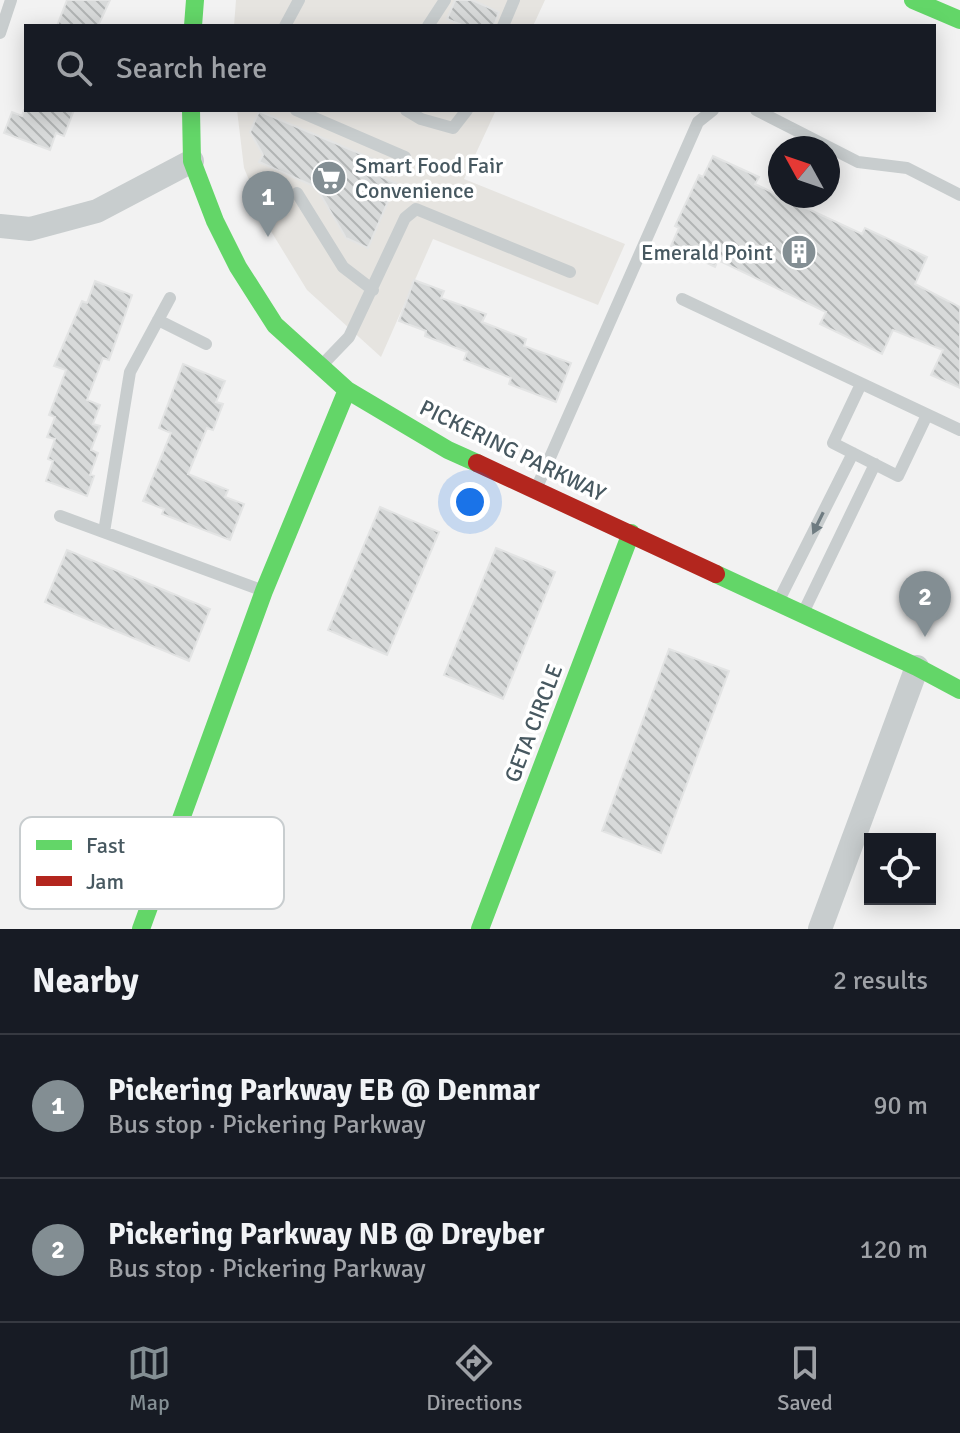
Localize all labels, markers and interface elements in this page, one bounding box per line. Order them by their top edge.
search box [24,24,936,112]
icon: search [52,46,96,90]
text: Search here [116,50,267,87]
north arrow [768,136,840,208]
place label: Smart Food Fair Convenience [355,152,503,204]
supermarket icon: Smart Food Fair Convenience [310,159,348,197]
pin: 1 [242,171,294,237]
building icon: Emerald Point [780,233,818,271]
place label: Emerald Point [641,239,773,266]
street label: PICKERING PARKWAY [415,394,610,507]
your location [450,482,490,522]
one-way arrow [811,511,825,534]
pin: 2 [899,571,951,637]
street label: GETA CIRCLE [499,660,568,786]
legend [20,817,284,909]
text: Fast [86,832,126,859]
map controls [864,833,936,905]
button: locate [864,833,936,905]
text: Jam [86,868,124,895]
text: Nearby [32,960,139,1002]
text: 2 results [833,965,928,997]
text: Pickering Parkway EB @ Denmar [108,1072,540,1109]
text: 1 [51,1090,65,1122]
text: 90 m [873,1090,928,1122]
text: Bus stop · Pickering Parkway [108,1109,426,1141]
text: Pickering Parkway NB @ Dreyber [108,1216,544,1253]
text: 2 [51,1234,65,1266]
text: 120 m [859,1234,928,1266]
text: Bus stop · Pickering Parkway [108,1253,426,1285]
tab: Map [127,1341,171,1416]
tab: Directions [426,1341,522,1416]
tab: Saved [777,1341,833,1416]

